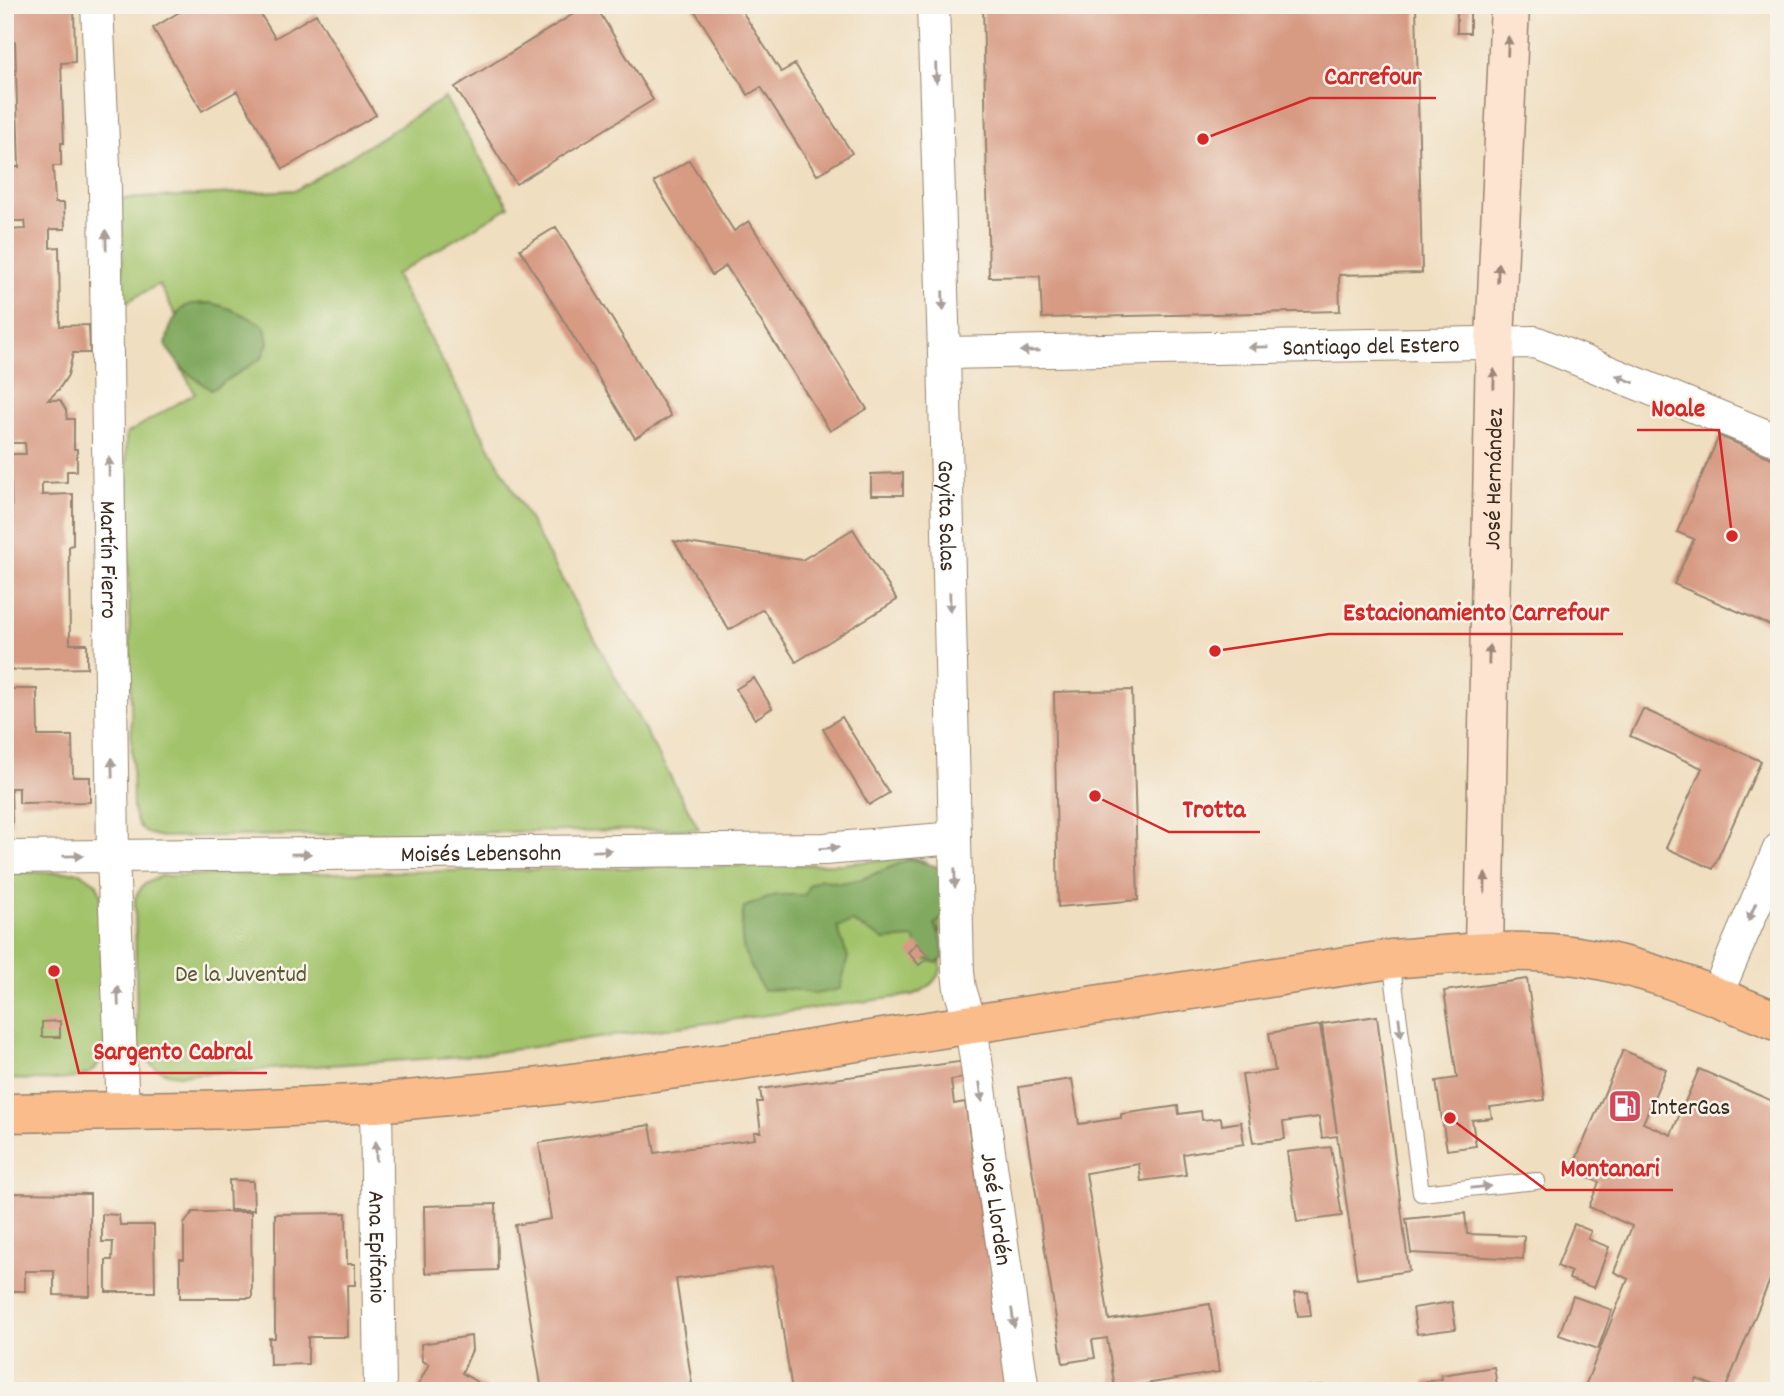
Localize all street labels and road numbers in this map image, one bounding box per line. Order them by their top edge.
street label: Santiago del Estero [1282,329,1460,367]
street label: José Hernández [1477,408,1514,551]
street label: Goyita Salas [926,460,963,572]
street label: Martín Fierro [89,500,124,619]
street label: Moisés Lebensohn [401,838,561,873]
street label: José Llordén [969,1151,1019,1268]
street label: Ana Epifanio [357,1190,393,1304]

